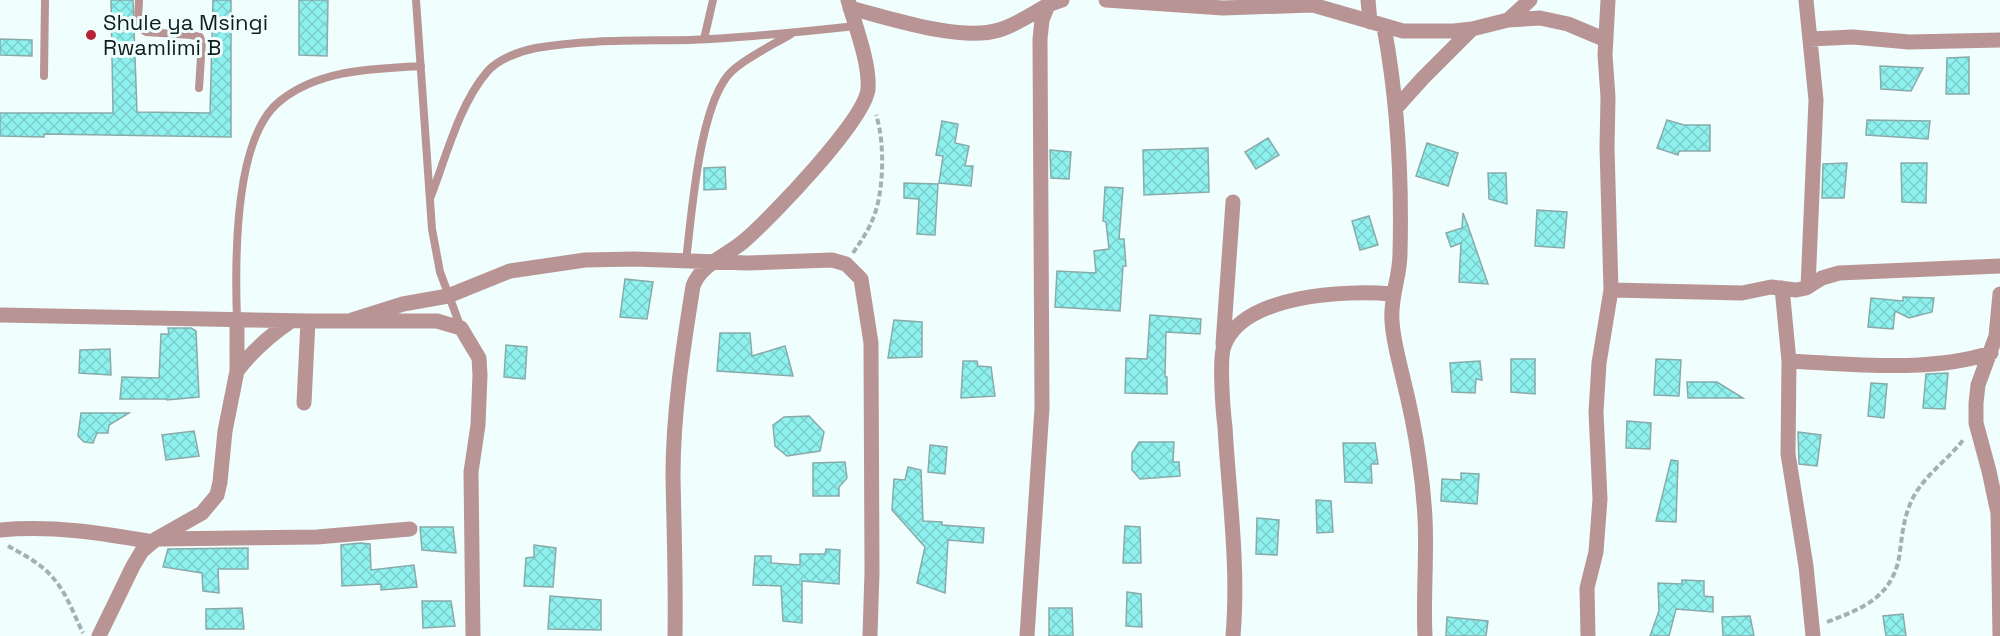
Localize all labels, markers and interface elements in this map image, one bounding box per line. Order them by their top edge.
place label: Shule ya Msingi Rwamlimi B [103,8,268,61]
marker: Shule ya Msingi Rwamlimi B [84,28,98,42]

